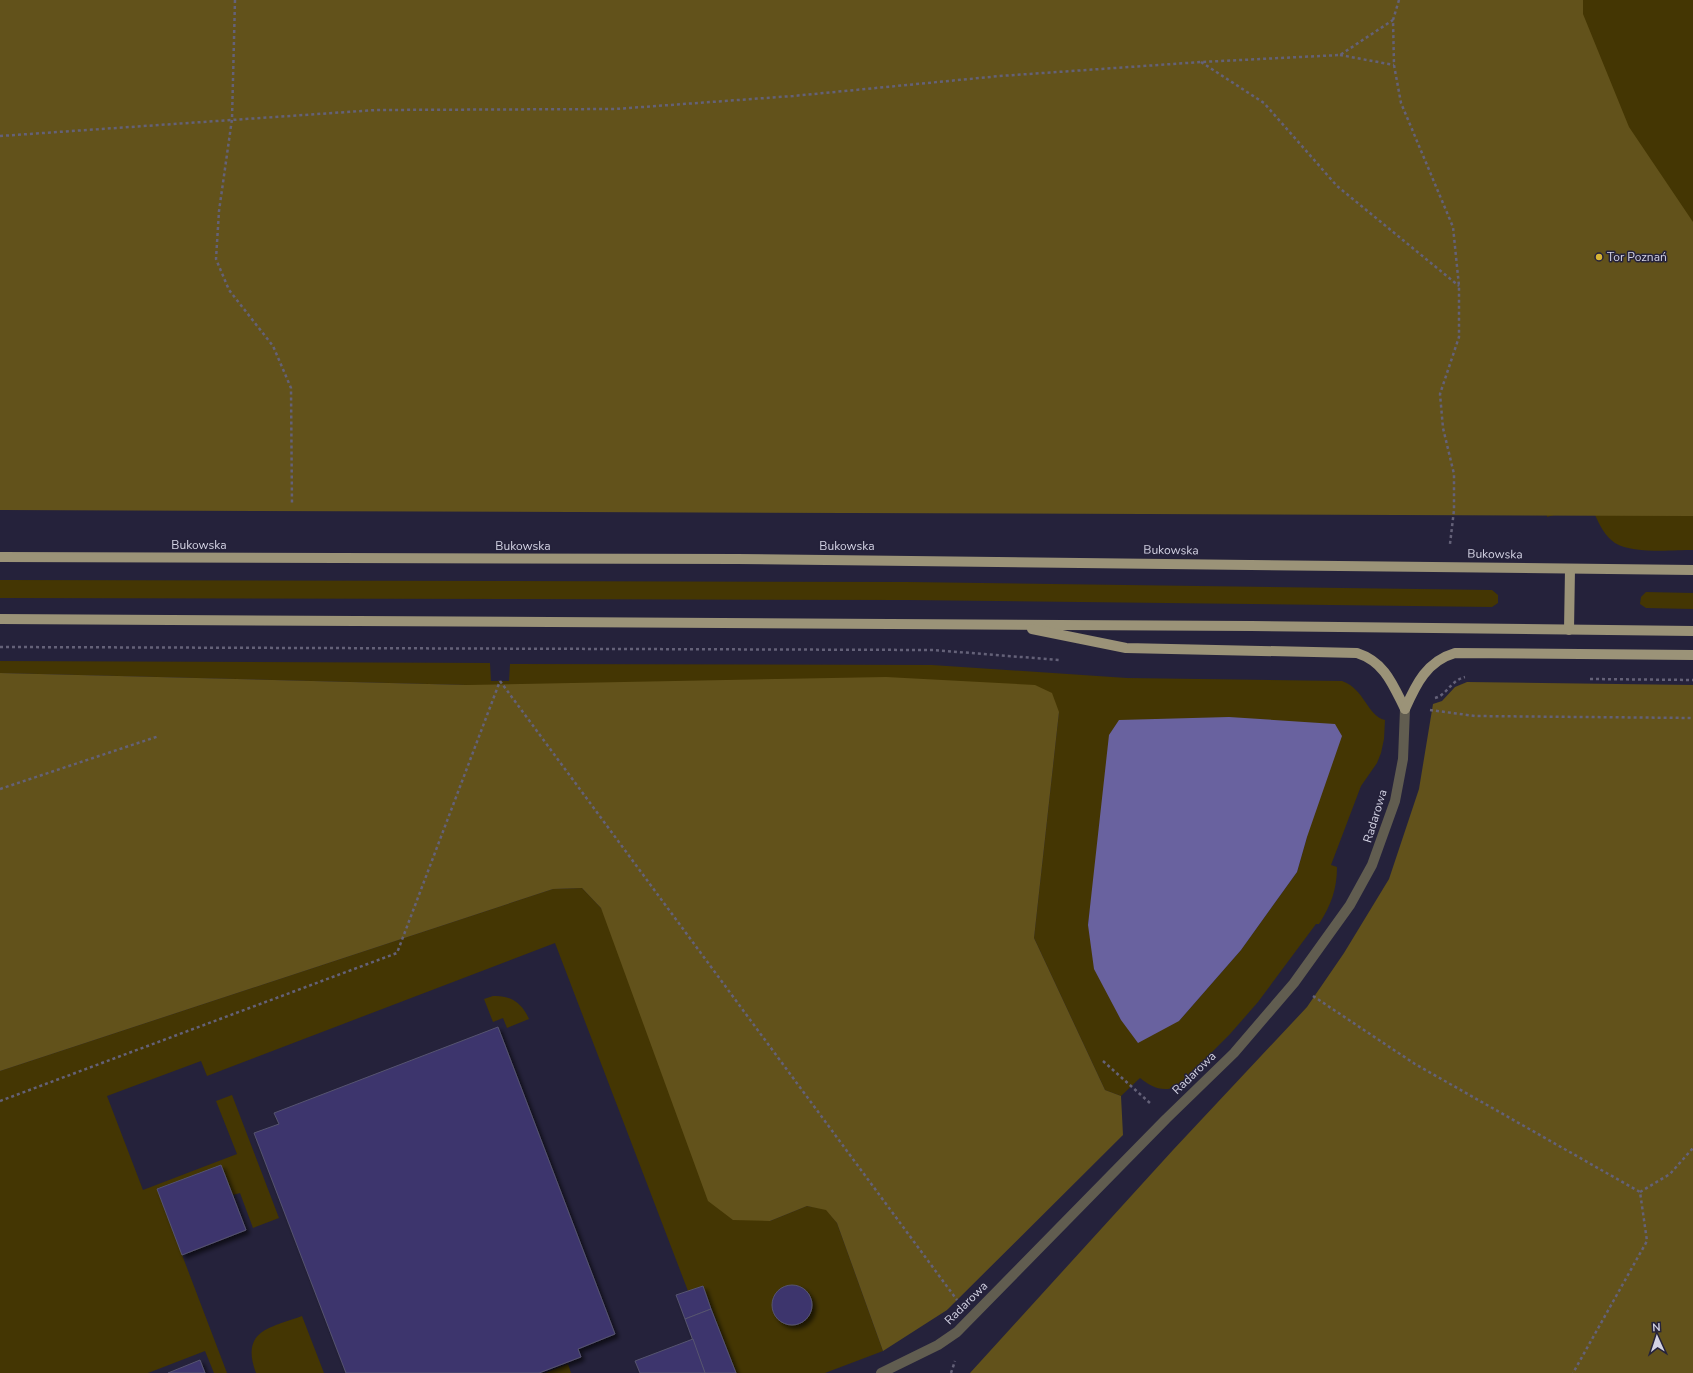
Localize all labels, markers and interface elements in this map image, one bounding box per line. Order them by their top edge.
place label: Tor Poznań [1607,249,1667,265]
marker: Tor Poznań [1594,252,1604,262]
street label: Bukowska [171,537,227,553]
street label: Bukowska [495,538,551,554]
street label: Bukowska [819,538,875,554]
street label: Bukowska [1143,542,1199,558]
street label: Bukowska [1467,546,1523,562]
street label: Radarowa [1359,787,1391,845]
street label: Radarowa [1169,1048,1219,1098]
street label: Radarowa [941,1278,991,1328]
north arrow [1637,1317,1677,1357]
text: N [1652,1320,1661,1335]

